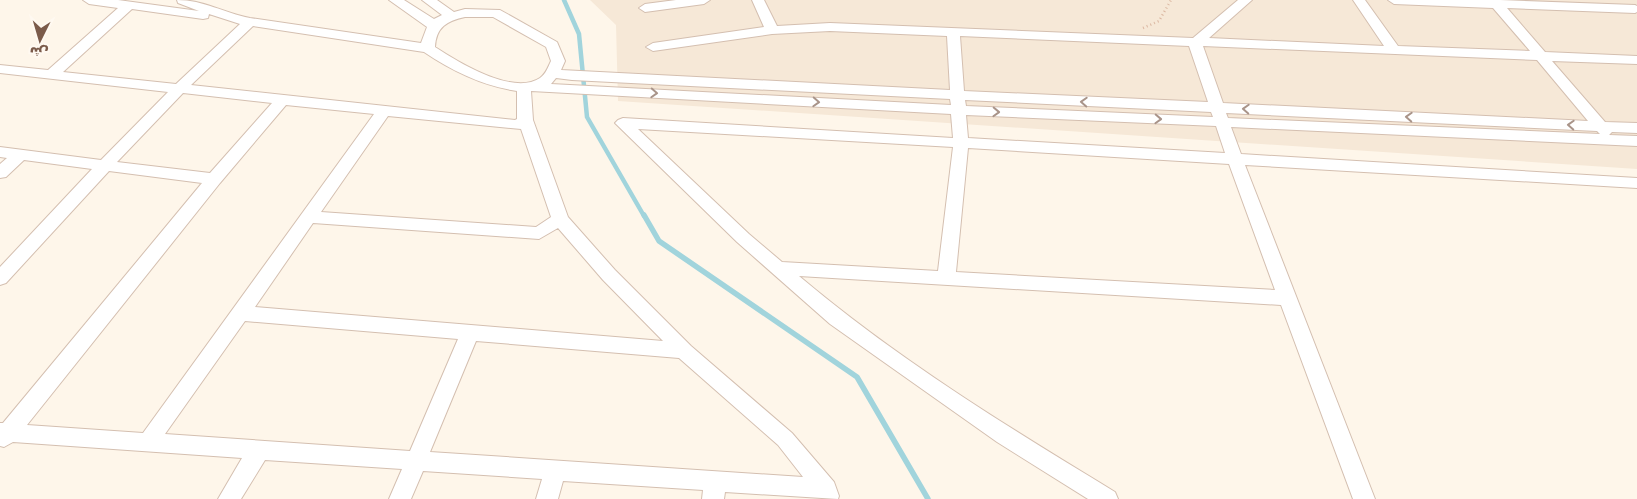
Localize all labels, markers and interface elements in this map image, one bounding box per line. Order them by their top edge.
north arrow [15,15,65,65]
text: ش [29,44,49,62]
one-way arrow [650,88,658,99]
one-way arrow [1080,96,1088,107]
one-way arrow [812,97,820,108]
one-way arrow [1242,104,1250,114]
one-way arrow [992,107,1000,117]
one-way arrow [1404,111,1412,122]
one-way arrow [1154,114,1162,124]
one-way arrow [1567,119,1575,130]

